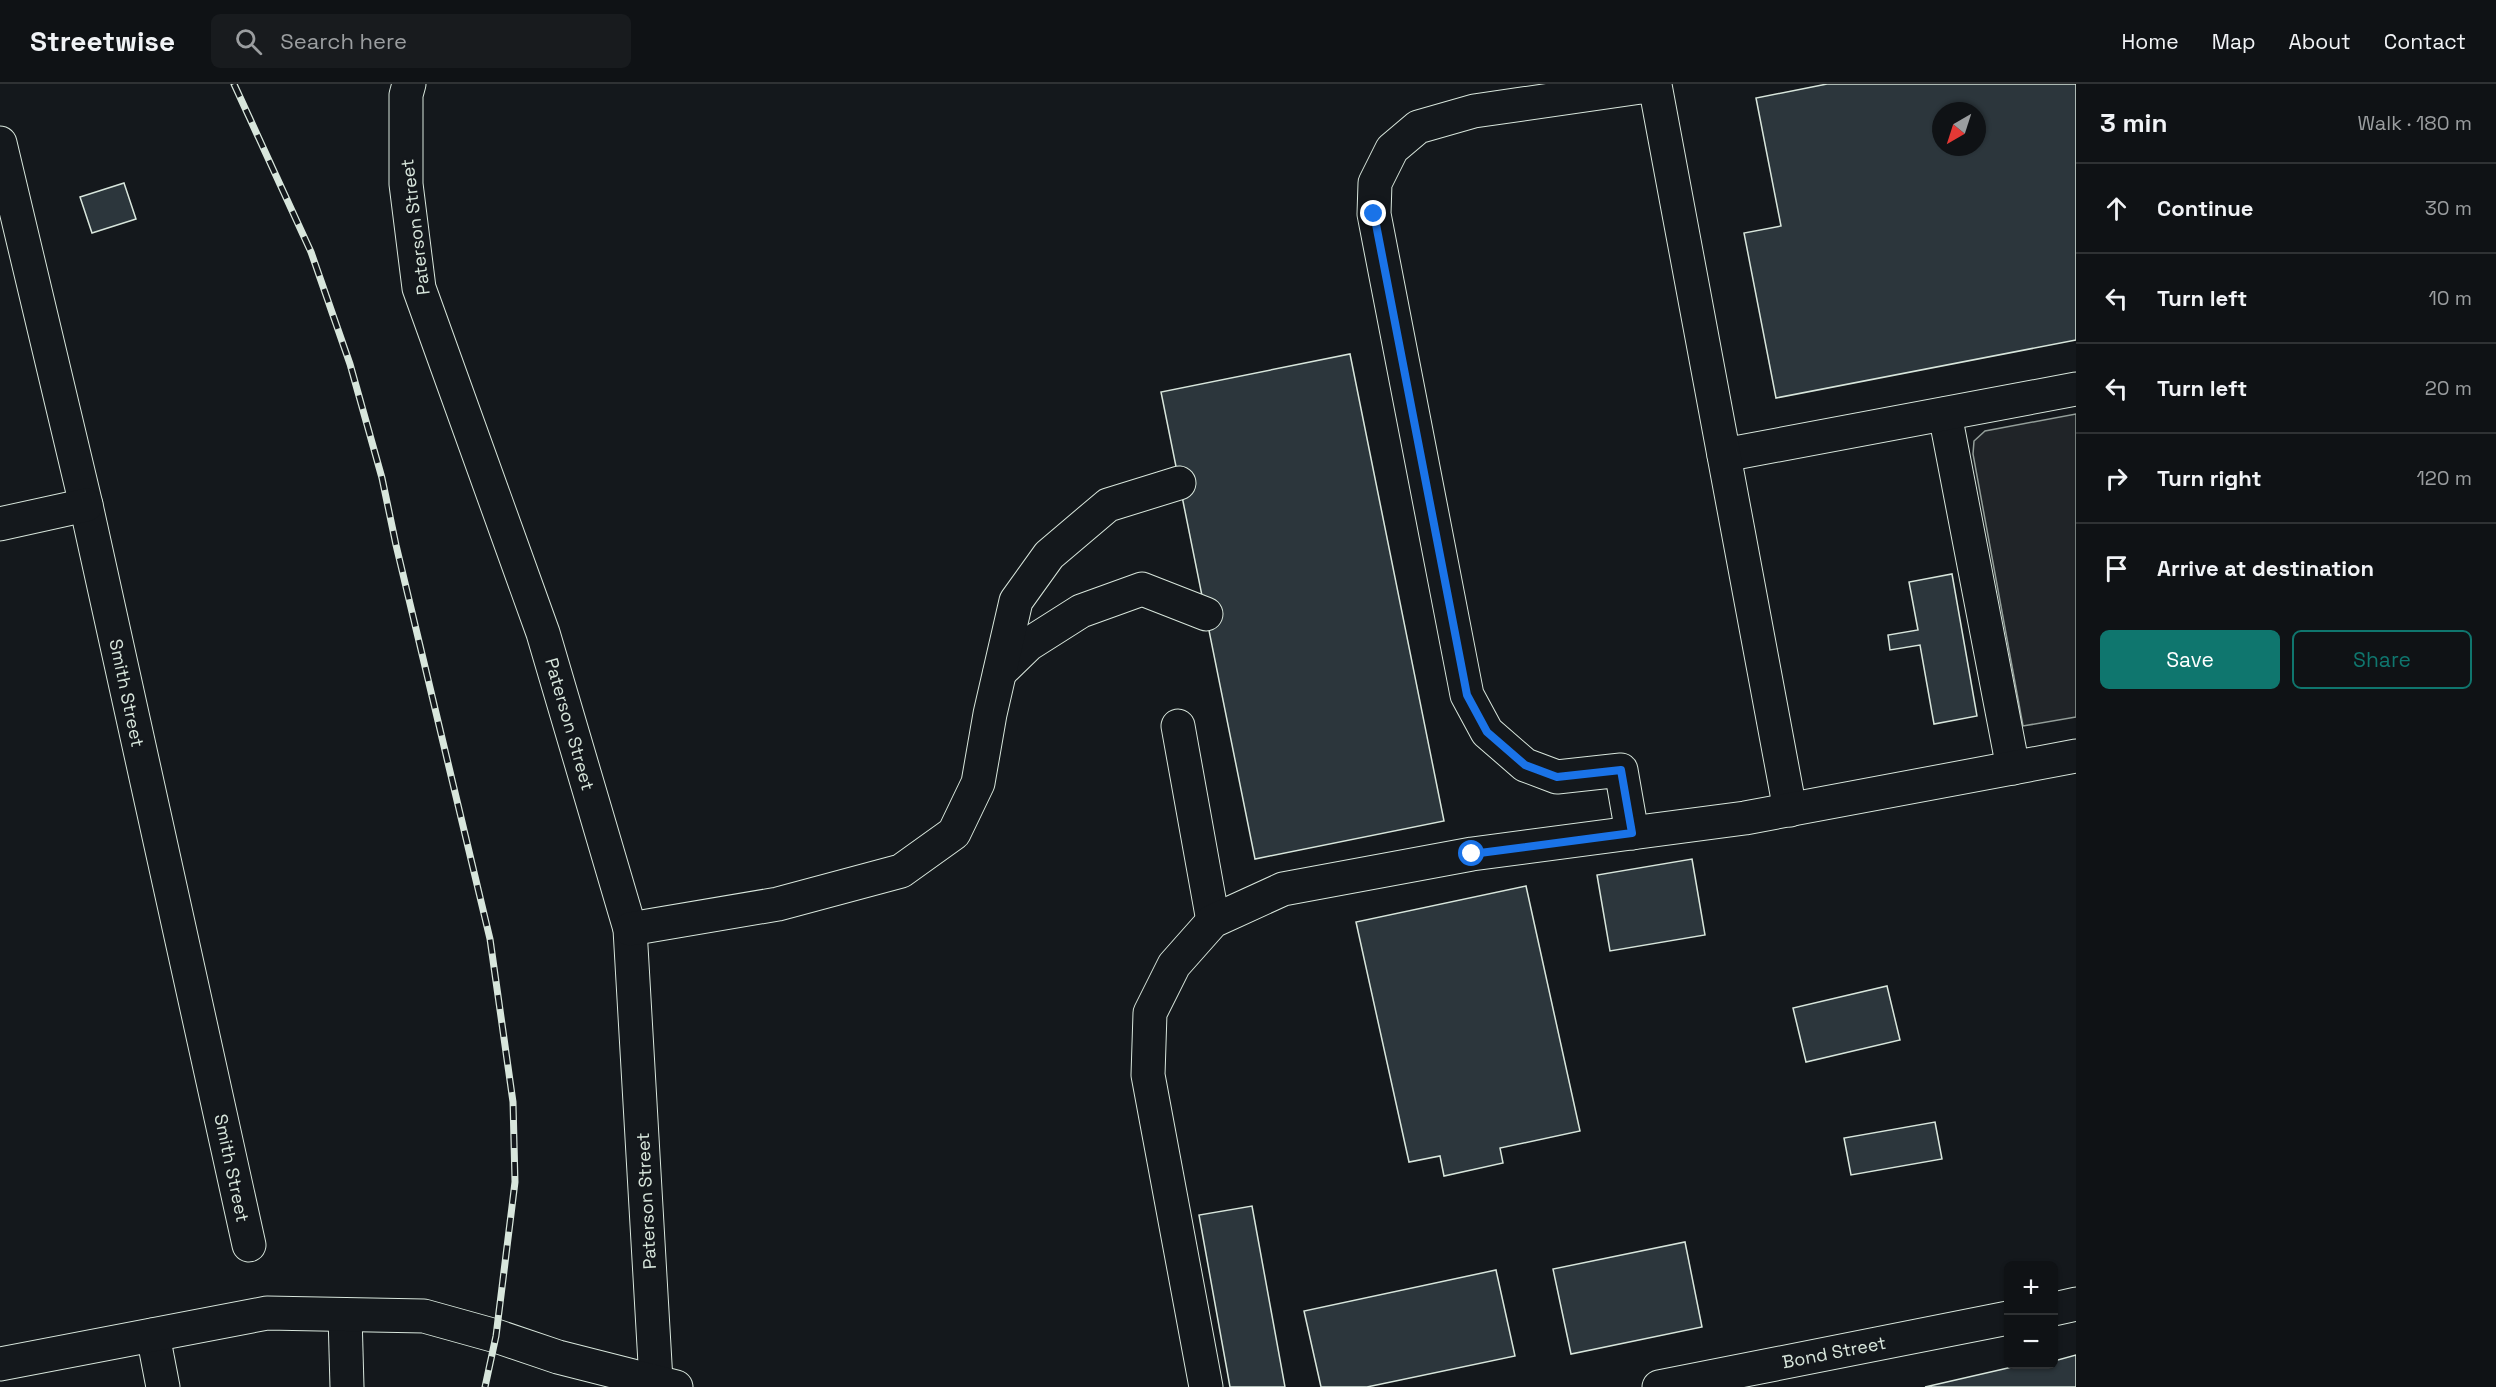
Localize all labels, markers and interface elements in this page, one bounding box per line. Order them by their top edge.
search box [211,14,631,68]
text: Streetwise [30,23,175,59]
icon: search [232,25,265,58]
text: Search here [280,27,407,55]
text: Home [2121,28,2179,55]
text: Map [2212,28,2256,55]
text: About [2289,28,2351,55]
text: Contact [2384,28,2466,55]
north arrow [1932,102,1986,156]
text: 3 min [2100,106,2168,140]
text: Walk · 180 m [2358,110,2472,136]
street label: Paterson Street [395,158,435,296]
icon: ahead [2100,192,2133,225]
text: Continue [2157,194,2253,222]
text: 30 m [2425,195,2472,221]
route end [1360,200,1386,226]
icon: left [2100,282,2133,315]
text: Turn left [2157,284,2247,312]
text: 10 m [2428,285,2472,311]
icon: left [2100,372,2133,405]
text: Turn left [2157,374,2247,402]
text: 20 m [2425,375,2472,401]
icon: right [2100,462,2133,495]
text: Turn right [2157,464,2262,492]
text: 120 m [2416,465,2472,491]
icon: arrive [2100,552,2133,585]
text: Arrive at destination [2157,554,2374,582]
button: Save [2100,630,2280,689]
button: Share [2292,630,2472,689]
street label: Smith Street [104,637,150,749]
street label: Paterson Street [540,655,600,793]
route start [1458,840,1484,866]
street label: Smith Street [209,1112,255,1224]
street label: Paterson Street [631,1132,661,1270]
map controls [2004,1261,2058,1369]
button: + [2004,1261,2058,1315]
button: − [2004,1315,2058,1369]
street label: Bond Street [1780,1331,1888,1373]

